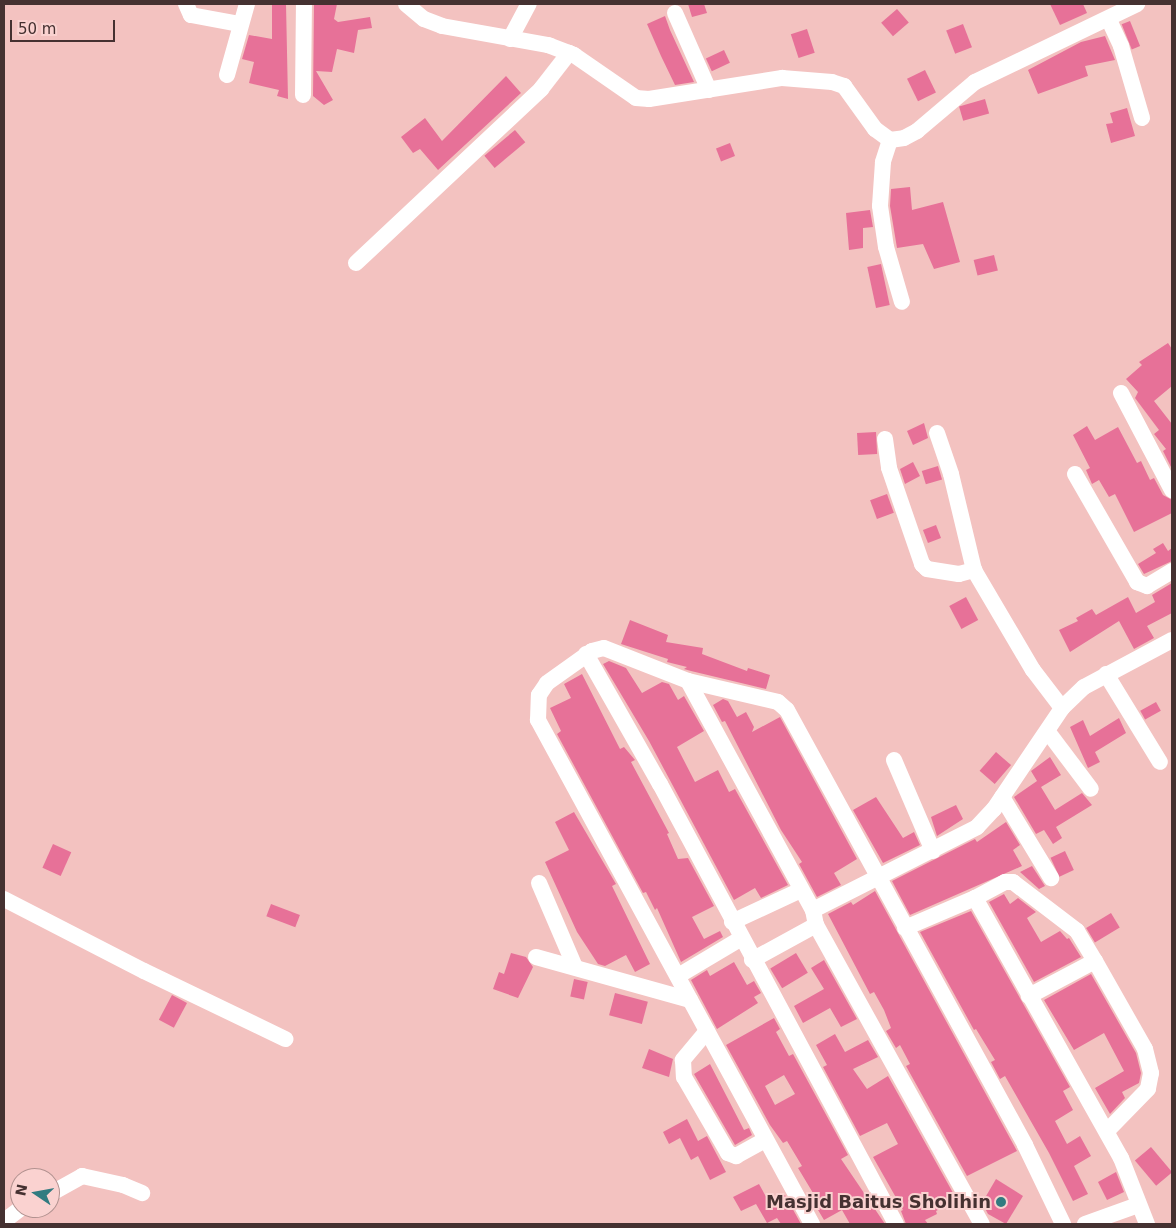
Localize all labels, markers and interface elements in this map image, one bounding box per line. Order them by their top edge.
scale bar [12,10,118,42]
text: 50 m [18,20,56,38]
north arrow [10,1168,60,1218]
text: N [12,1183,30,1197]
place label: Masjid Baitus Sholihin [766,1191,991,1213]
marker: Masjid Baitus Sholihin [995,1196,1007,1208]

